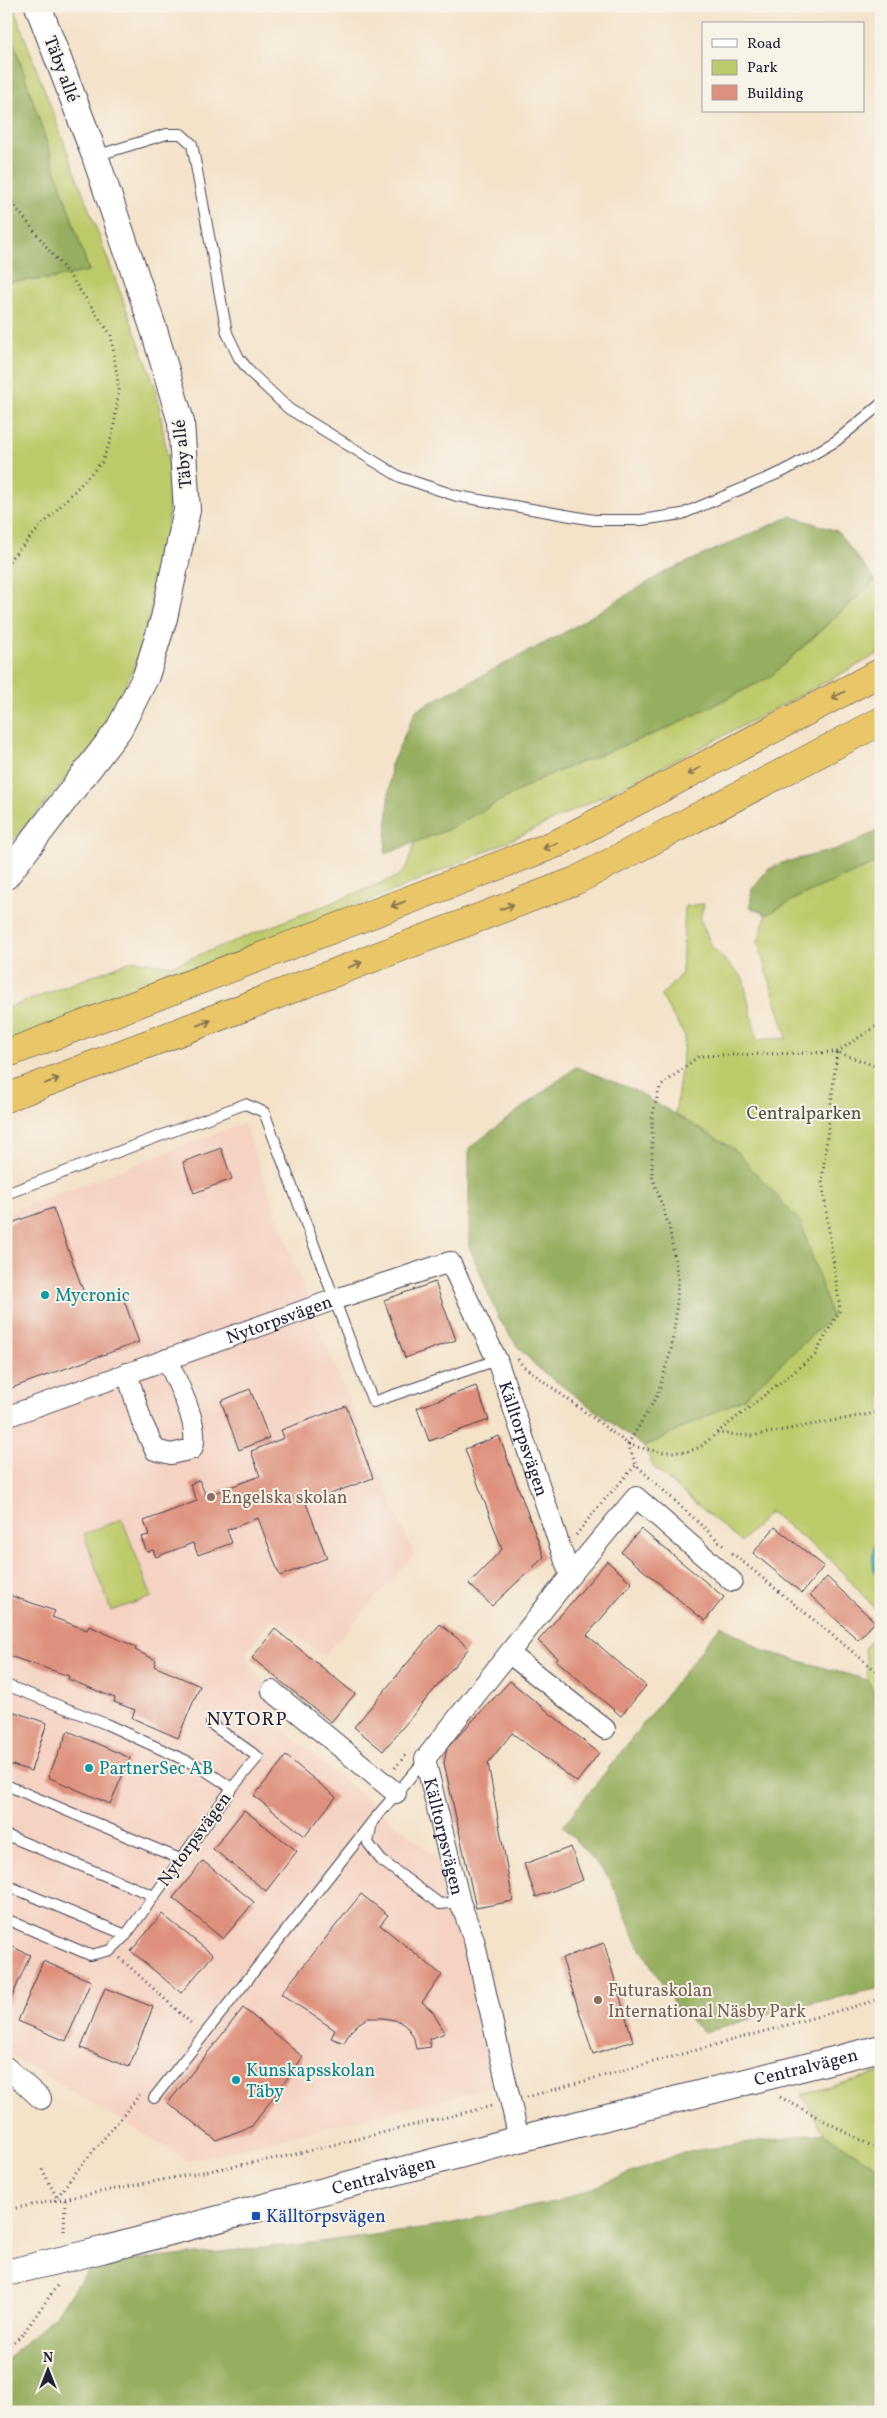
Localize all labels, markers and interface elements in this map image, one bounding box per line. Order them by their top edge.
legend [702,22,864,112]
street label: Täby allé [37,33,85,106]
text: Road [747,34,781,55]
text: Park [747,58,778,79]
text: Building [747,84,804,105]
street label: Täby allé [167,418,200,490]
one-way arrow [830,690,845,700]
one-way arrow [687,767,702,776]
one-way arrow [543,842,558,851]
one-way arrow [391,900,406,909]
one-way arrow [499,902,514,911]
one-way arrow [347,960,363,969]
one-way arrow [195,1018,211,1027]
one-way arrow [44,1076,59,1085]
park label: Centralparken [747,1102,862,1127]
place label: Mycronic [55,1284,130,1309]
marker: Mycronic [39,1289,51,1301]
street label: Nytorpsvägen [223,1290,336,1351]
street label: Källtorpsvägen [491,1378,553,1500]
place label: Engelska skolan [221,1486,348,1511]
marker: Engelska skolan [205,1491,217,1503]
district label: NYTORP [207,1707,287,1733]
place label: PartnerSec AB [99,1757,213,1782]
marker: PartnerSec AB [83,1762,95,1774]
street label: Källtorpsvägen [416,1775,469,1898]
street label: Nytorpsvägen [152,1787,238,1892]
place label: Futuraskolan International Näsby Park [608,1979,806,2025]
marker: Futuraskolan International Näsby Park [592,1994,604,2006]
street label: Centralvägen [752,2043,861,2093]
place label: Kunskapsskolan Täby [246,2059,376,2105]
marker: Kunskapsskolan Täby [230,2074,242,2086]
street label: Centralvägen [329,2151,439,2202]
place label: Källtorpsvägen [266,2205,386,2230]
marker: Källtorpsvägen [250,2210,262,2222]
north arrow [22,2346,72,2396]
text: N [43,2349,53,2368]

